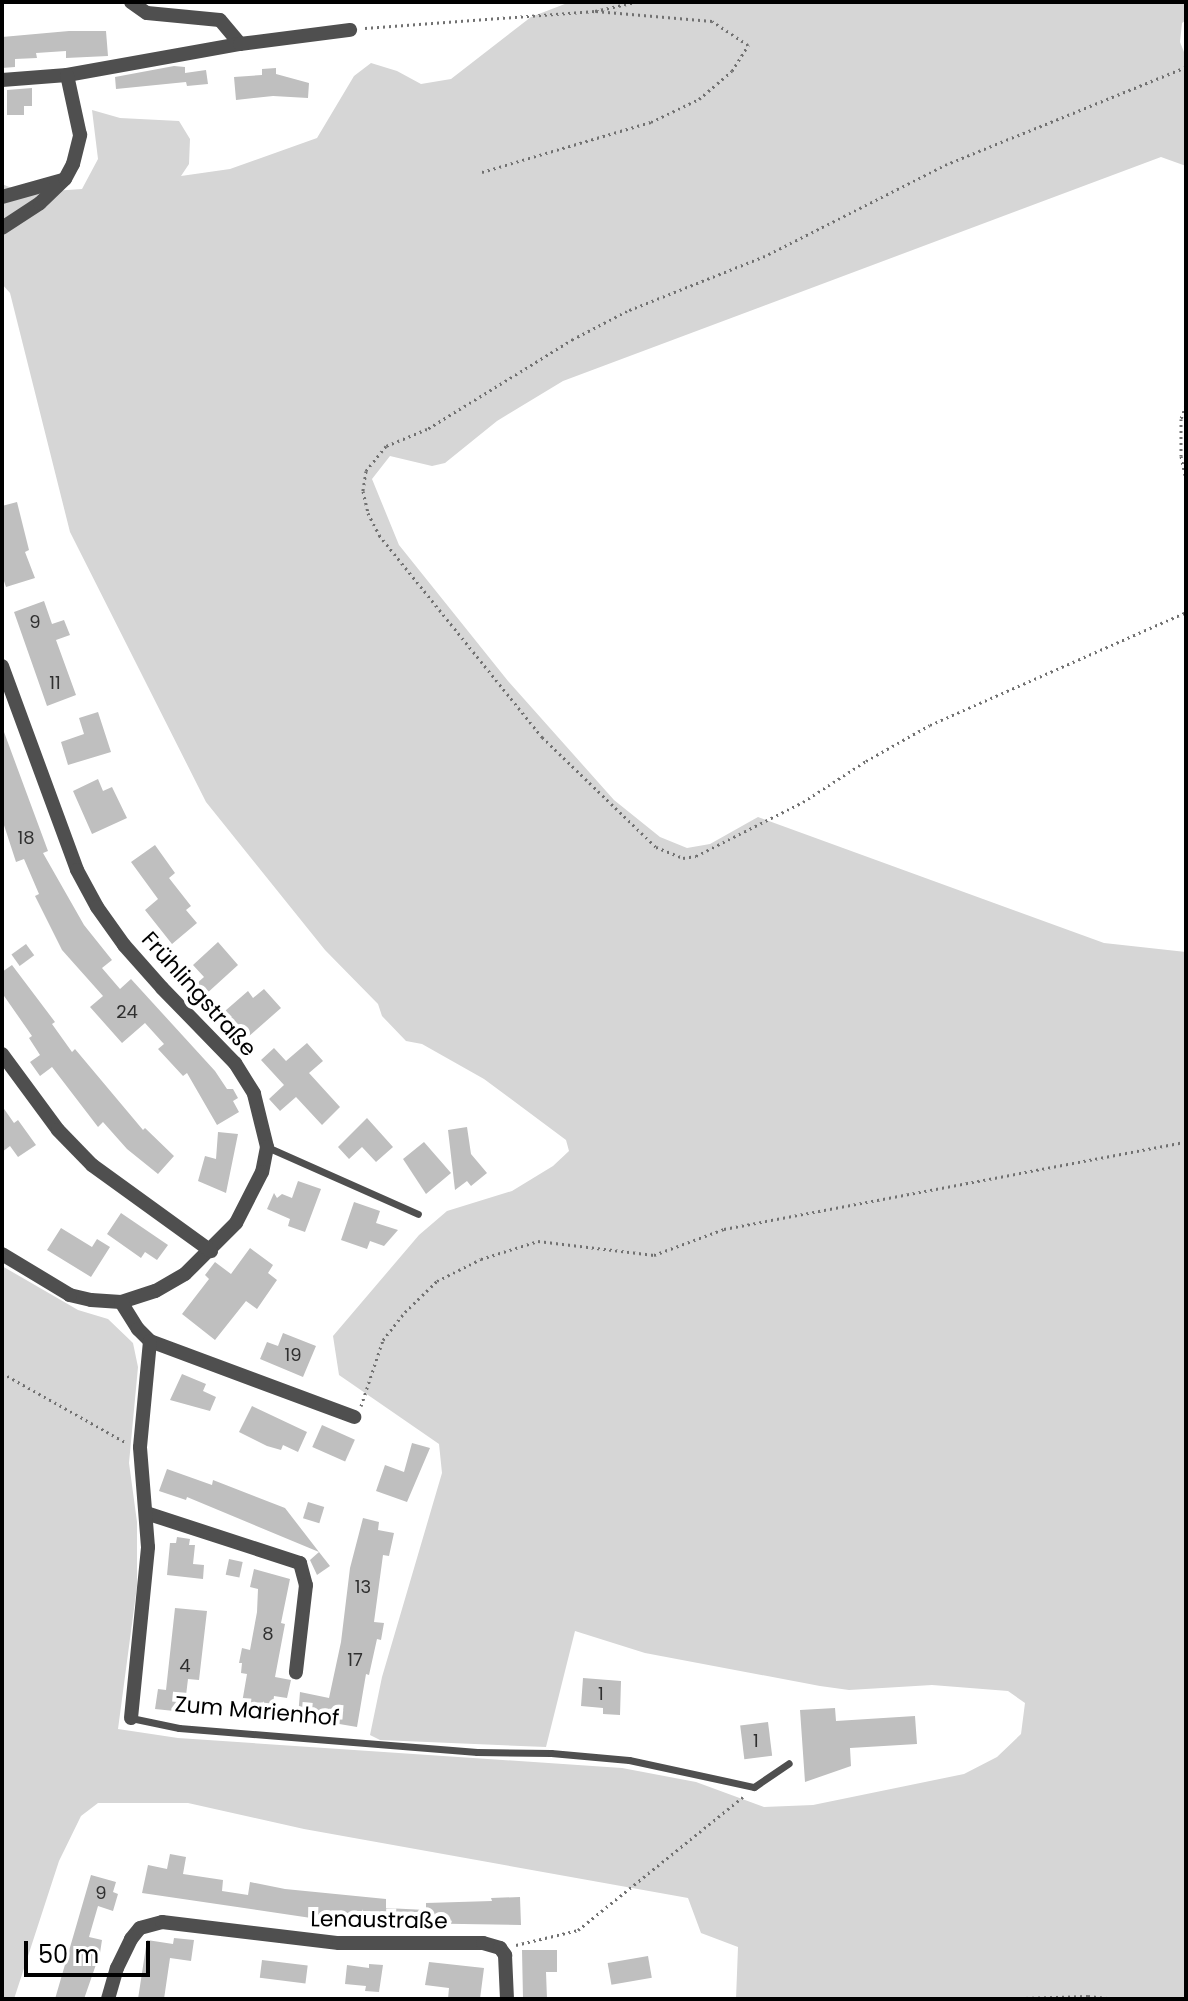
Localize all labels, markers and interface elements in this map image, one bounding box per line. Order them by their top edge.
house number: 9 [29,611,41,633]
house number: 11 [49,672,61,694]
house number: 18 [17,827,35,849]
street label: Frühlingstraße [136,926,262,1062]
house number: 24 [116,1001,138,1023]
house number: 19 [284,1344,302,1366]
house number: 13 [355,1576,371,1598]
house number: 8 [262,1623,274,1645]
house number: 17 [347,1649,363,1671]
house number: 4 [179,1655,191,1677]
house number: 1 [598,1683,604,1705]
street label: Zum Marienhof [174,1691,340,1731]
house number: 1 [753,1730,759,1752]
house number: 9 [95,1882,107,1904]
street label: Lenaustraße [310,1906,448,1934]
scale bar [28,1925,154,1975]
text: 50 m [38,1938,99,1971]

